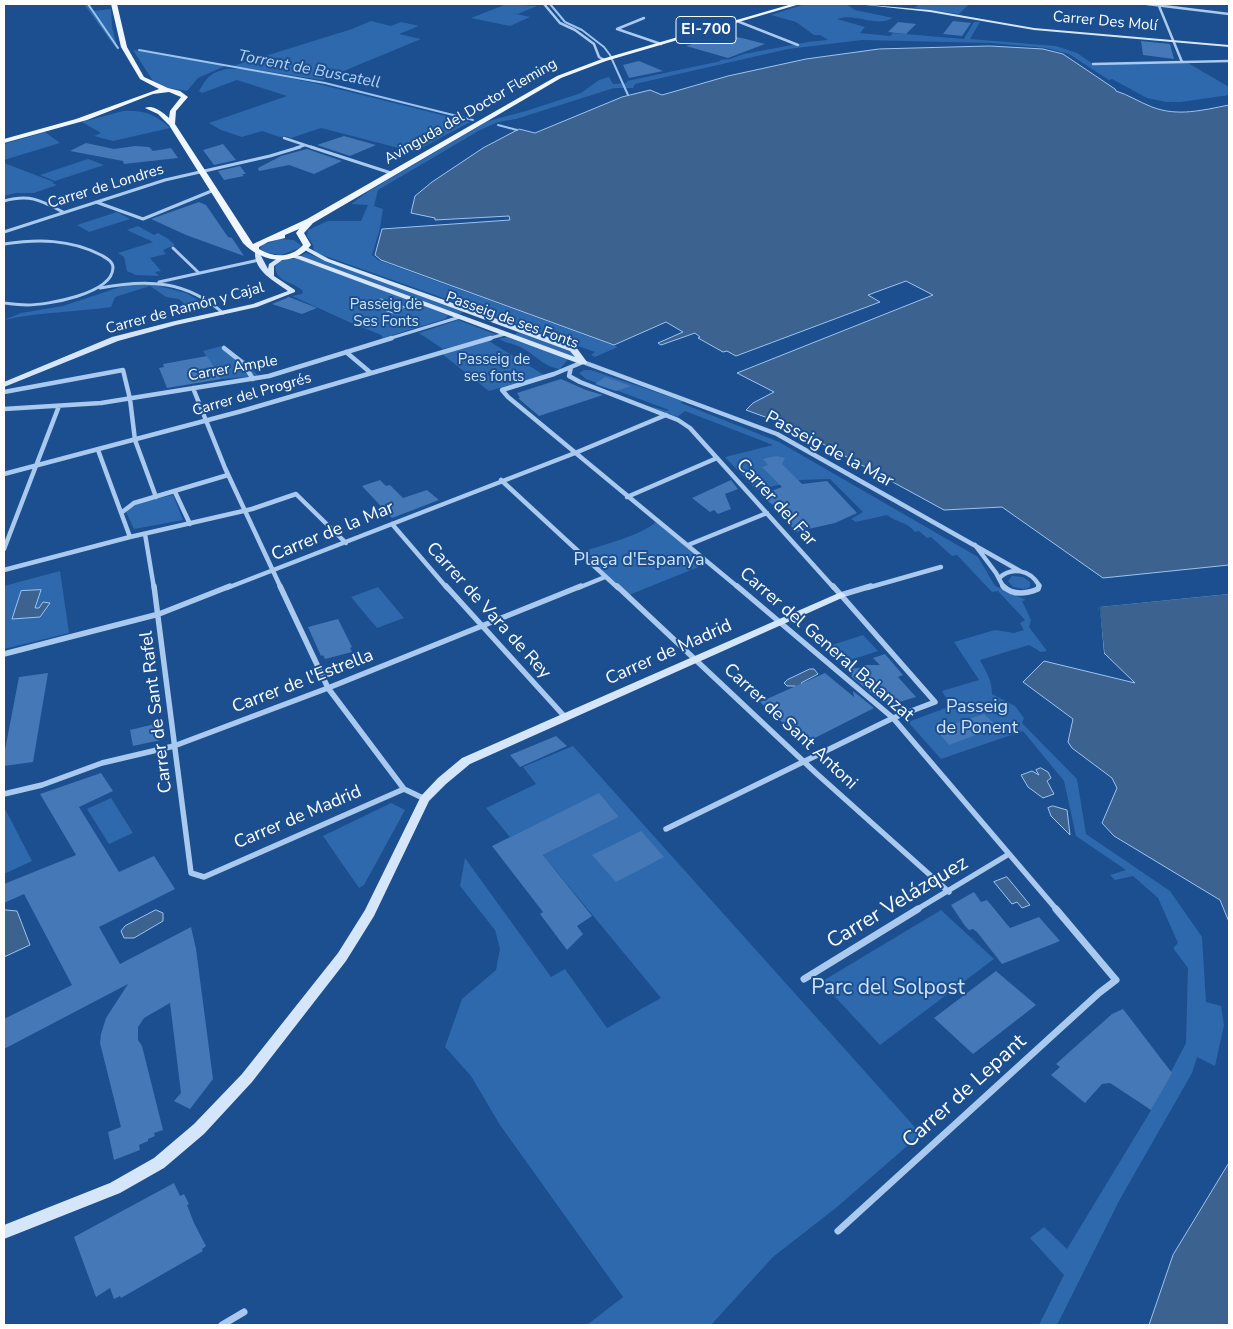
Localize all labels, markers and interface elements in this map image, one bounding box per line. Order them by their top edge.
street label: Carrer Des Molí [1052,8,1158,36]
road number: EI-700 [676,16,736,44]
water label: Torrent de Buscatell [236,47,382,93]
street label: Avinguda del Doctor Fleming [381,55,561,169]
street label: Carrer de Londres [46,161,166,213]
street label: Carrer de Ramón y Cajal [104,279,266,339]
street label: Passeig de ses Fonts [443,289,581,353]
park label: Passeig de Ses Fonts [350,296,422,331]
park label: Passeig de ses fonts [458,351,530,386]
street label: Carrer Ample [187,352,279,386]
street label: Carrer del Progrés [190,369,314,421]
street label: Passeig de la Mar [761,407,897,493]
street label: Carrer del Far [731,455,821,551]
street label: Carrer de la Mar [269,498,397,566]
street label: Carrer de Vara de Rey [421,538,555,684]
park label: Plaça d'Espanya [574,550,704,572]
street label: Carrer del General Balanzat [734,563,918,727]
street label: Carrer de Madrid [602,615,736,691]
street label: Carrer de Sant Rafel [136,630,178,794]
street label: Carrer de l'Estrella [229,645,377,719]
street label: Carrer de Sant Antoni [719,659,861,795]
park label: Passeig de Ponent [936,697,1018,740]
street label: Carrer de Madrid [231,781,365,855]
street label: Carrer Velázquez [823,851,973,955]
park label: Parc del Solpost [811,976,965,1002]
street label: Carrer de Lepant [898,1030,1032,1154]

